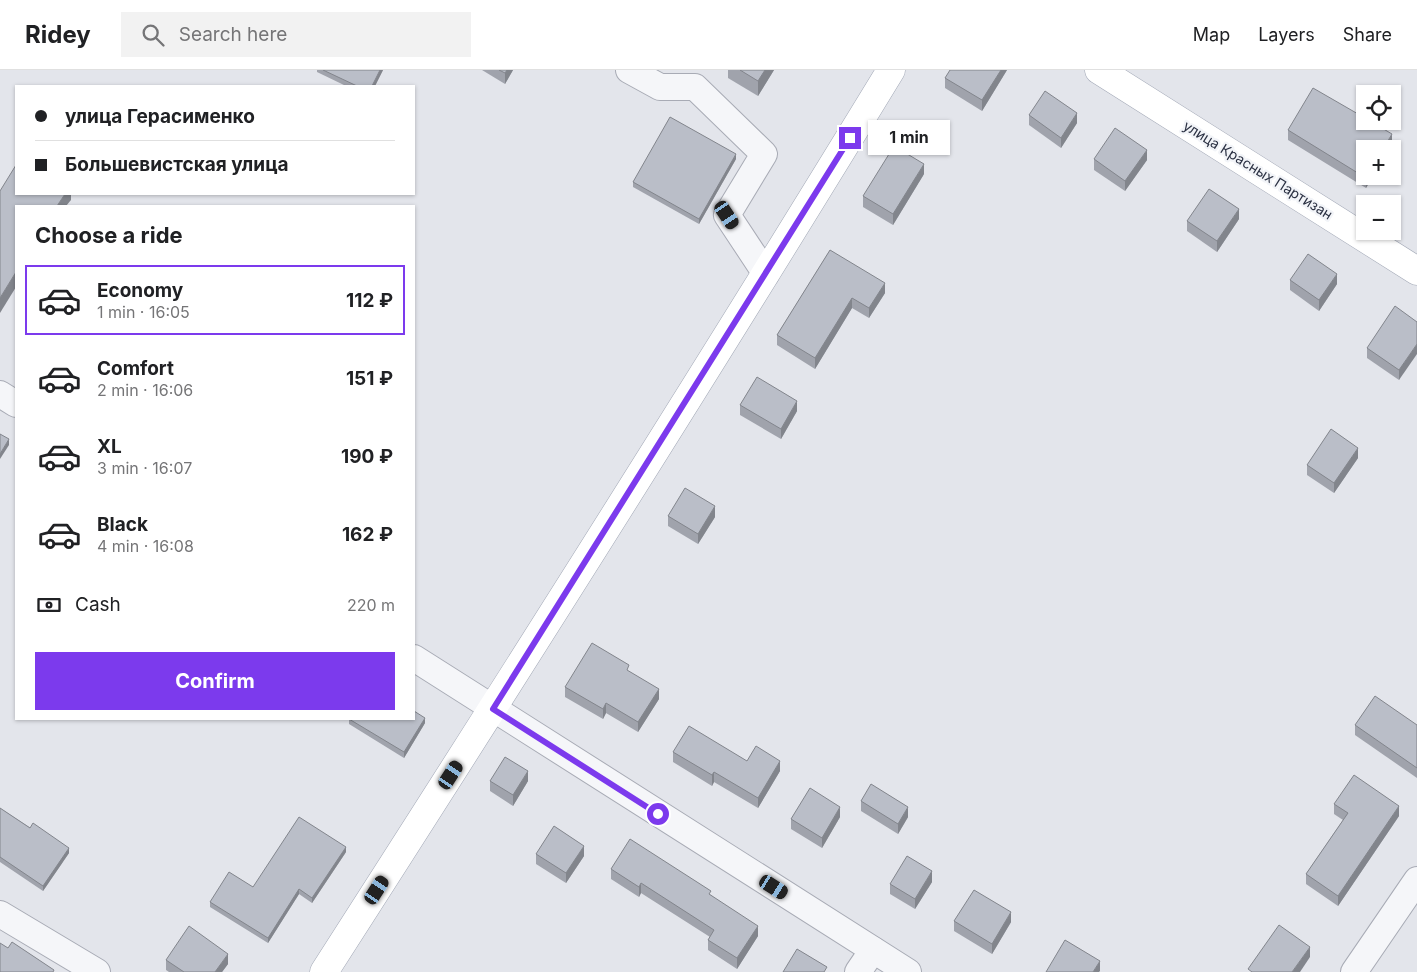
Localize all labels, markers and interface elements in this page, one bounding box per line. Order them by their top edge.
search box [121,12,471,57]
text: Ridey [25,20,91,49]
icon: search [139,21,167,49]
text: Search here [179,23,287,46]
text: Map [1193,24,1230,45]
text: Layers [1258,24,1315,45]
text: Share [1343,24,1392,45]
map controls [1356,85,1401,240]
button: locate [1356,85,1401,130]
text: улица Герасименко [65,105,255,128]
street label: улица Красных Партизан [1180,117,1336,223]
callout: 1 min [868,120,950,156]
route end [839,127,861,149]
text: 1 min [889,127,929,147]
button: + [1356,140,1401,185]
text: Большевистская улица [65,153,289,176]
button: − [1356,195,1401,240]
car [712,198,741,232]
text: Choose a ride [35,222,183,248]
icon: car [37,278,82,323]
text: Economy [97,279,183,302]
text: 112 ₽ [346,289,393,312]
text: 1 min · 16:05 [97,302,190,322]
icon: car [37,356,82,401]
text: Comfort [97,357,174,380]
text: 151 ₽ [346,367,393,390]
text: 2 min · 16:06 [97,380,193,400]
icon: car [37,434,82,479]
text: XL [97,435,122,458]
text: 190 ₽ [341,445,393,468]
text: 3 min · 16:07 [97,458,192,478]
icon: car [37,512,82,557]
text: Black [97,513,148,536]
text: 162 ₽ [342,523,393,546]
text: 4 min · 16:08 [97,536,194,556]
icon: cash [35,591,63,619]
text: Cash [75,593,121,616]
text: 220 m [347,595,395,615]
button: Confirm [35,652,395,710]
car [436,758,465,792]
route start [647,803,669,825]
car [362,873,391,907]
car [757,873,790,901]

